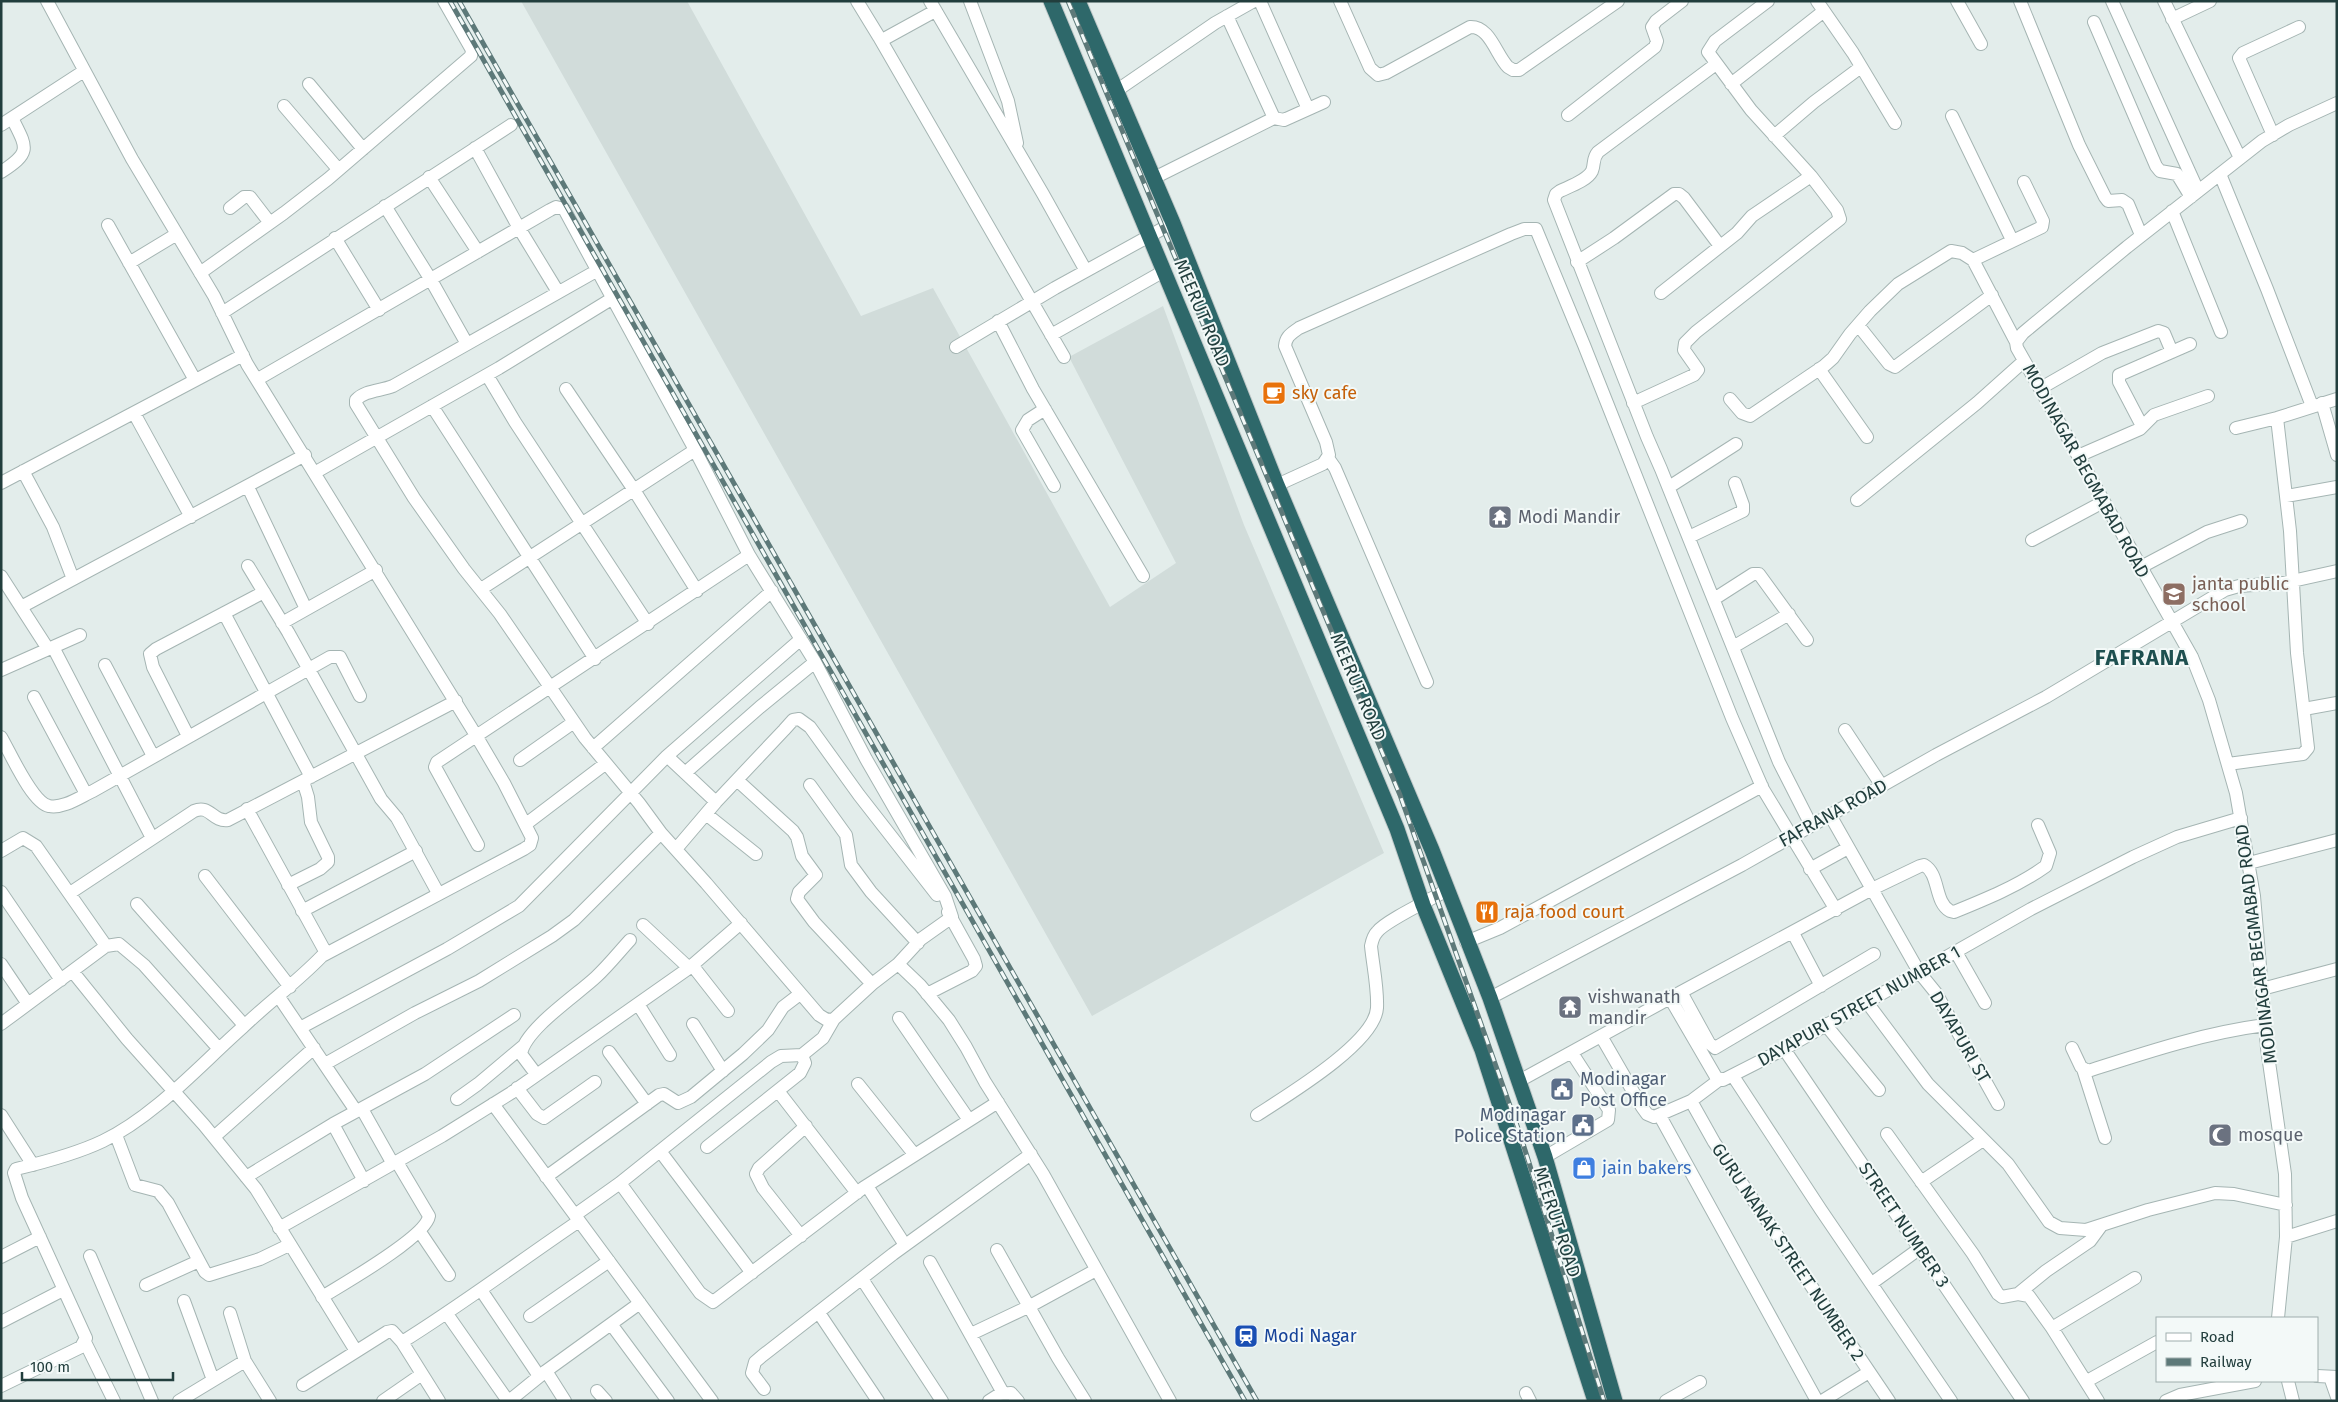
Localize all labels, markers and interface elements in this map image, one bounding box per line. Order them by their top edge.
street label: MEERUT ROAD [1169,256,1235,370]
street label: MODINAGAR BEGMABAD ROAD [2018,360,2154,582]
cafe icon: sky cafe [1261,380,1287,406]
place label: sky cafe [1292,382,1357,404]
temple icon: Modi Mandir [1487,504,1513,530]
place label: Modi Mandir [1518,506,1620,528]
place label: janta public school [2191,573,2290,616]
school or university icon: janta public school [2161,581,2187,607]
street label: MEERUT ROAD [1325,630,1391,744]
district label: FAFRANA [2095,644,2189,671]
street label: FAFRANA ROAD [1775,774,1891,852]
street label: MODINAGAR BEGMABAD ROAD [2230,823,2282,1065]
restaurant icon: raja food court [1474,899,1500,925]
place label: raja food court [1504,901,1625,923]
street label: DAYAPURI STREET NUMBER 1 [1754,941,1964,1071]
place label: vishwanath mandir [1588,986,1681,1029]
street label: DAYAPURI ST [1925,987,1995,1087]
temple icon: vishwanath mandir [1557,994,1583,1020]
place label: Modinagar Post Office [1580,1068,1667,1111]
public building icon: Modinagar Post Office [1549,1076,1575,1102]
place label: Modinagar Police Station [1454,1104,1566,1147]
public building icon: Modinagar Police Station [1570,1112,1596,1138]
mosque icon: mosque [2207,1122,2233,1148]
place label: mosque [2238,1124,2303,1146]
street label: GURU NANAK STREET NUMBER 2 [1707,1139,1869,1365]
shop icon: jain bakers [1571,1155,1597,1181]
place label: jain bakers [1601,1157,1691,1179]
street label: STREET NUMBER 3 [1854,1158,1954,1292]
street label: MEERUT ROAD [1529,1164,1585,1280]
legend [2156,1317,2318,1382]
station icon: Modi Nagar [1233,1323,1259,1349]
place label: Modi Nagar [1264,1325,1357,1347]
text: Road [2200,1328,2235,1346]
scale bar [22,1350,174,1382]
text: Railway [2200,1353,2252,1371]
text: 100 m [30,1358,70,1376]

